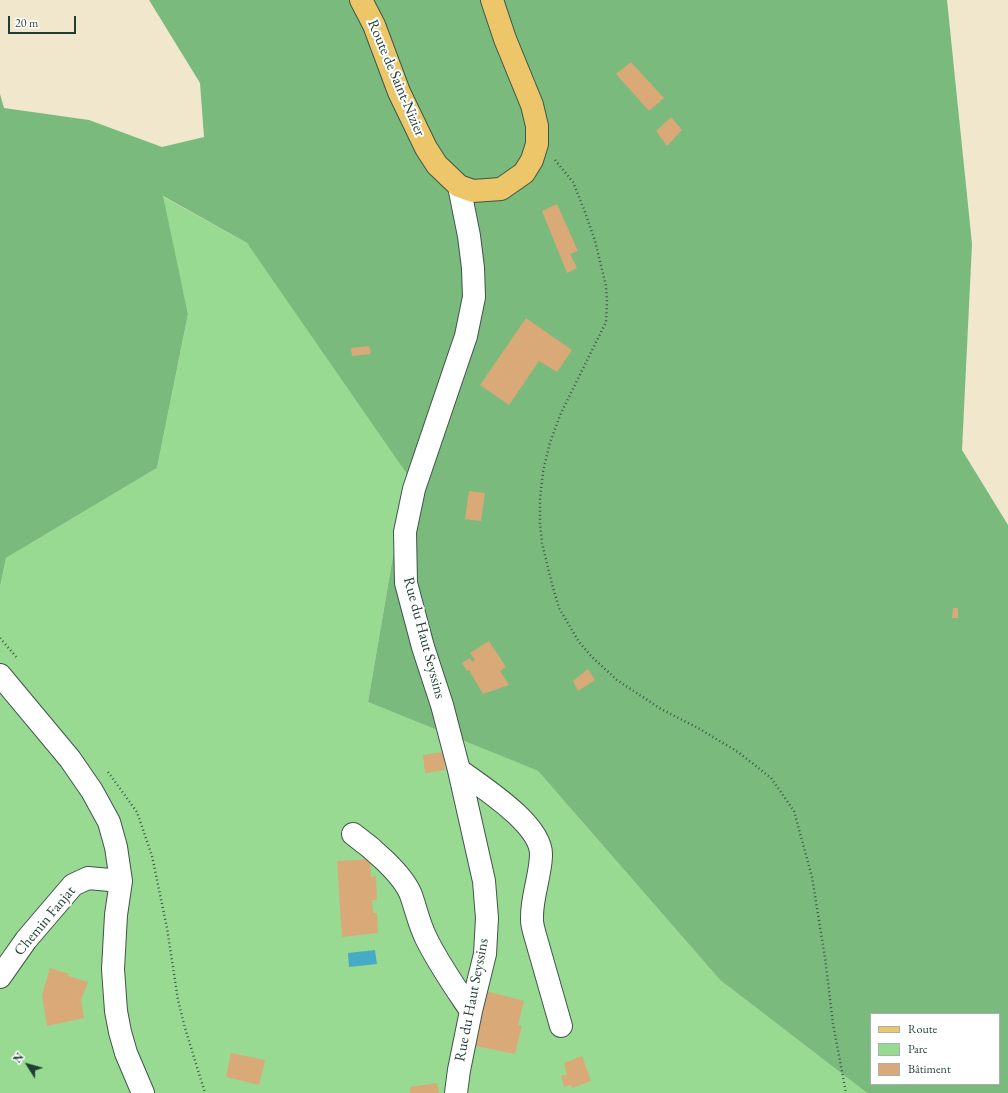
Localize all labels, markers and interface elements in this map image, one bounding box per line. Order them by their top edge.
scale bar [10,8,78,34]
text: 20 m [15,15,38,31]
street label: Route de Saint-Nizier [363,17,429,139]
street label: Rue du Haut Seyssins [399,575,449,701]
street label: Chemin Fanjat [11,882,79,960]
street label: Rue du Haut Seyssins [451,937,493,1063]
legend [870,1013,1000,1085]
text: Route [908,1021,937,1037]
text: Parc [908,1041,928,1057]
north arrow [8,1045,48,1085]
text: N [10,1050,27,1066]
text: Bâtiment [908,1061,951,1077]

